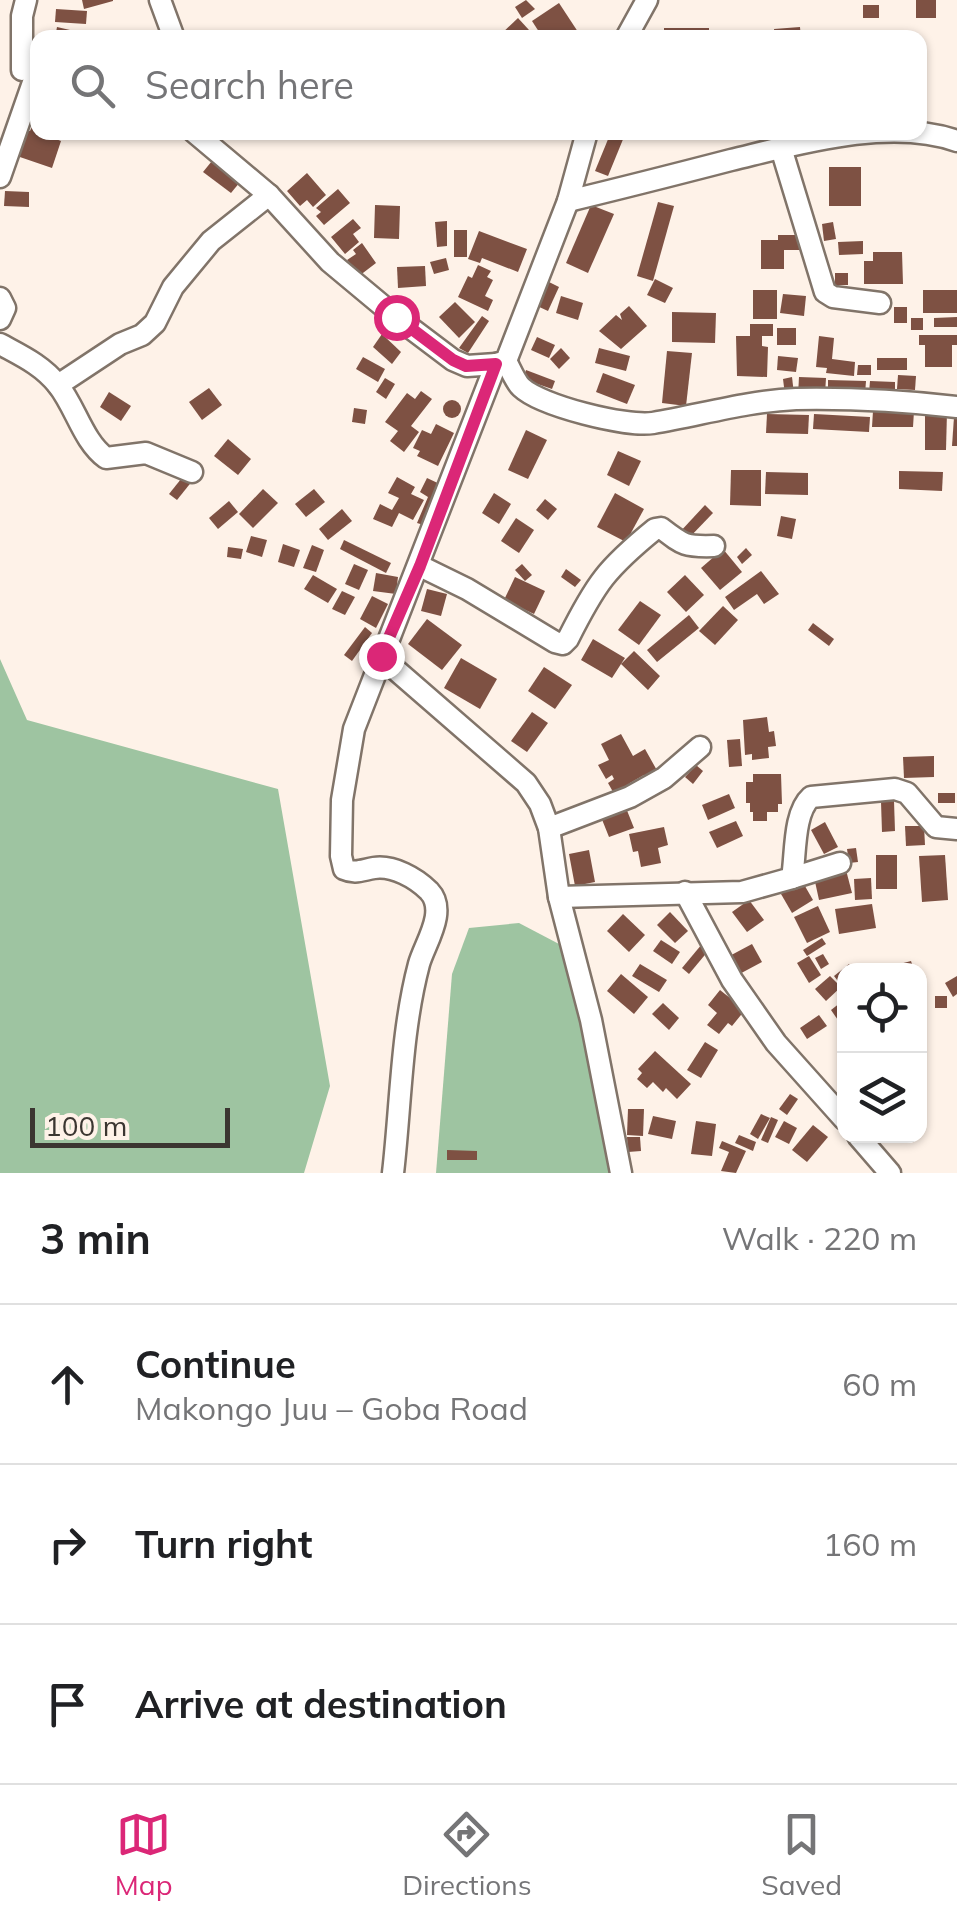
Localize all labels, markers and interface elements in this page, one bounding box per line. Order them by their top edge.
search box [30,30,927,140]
icon: search [65,58,120,113]
text: Search here [145,61,354,109]
route start [374,295,420,341]
route end [359,634,405,680]
map controls [837,963,927,1143]
button: locate [837,963,927,1053]
button: layers [837,1053,927,1143]
scale bar [30,1103,230,1148]
text: 100 m [45,1108,127,1143]
text: 3 min [40,1212,151,1265]
text: Walk · 220 m [722,1218,917,1258]
text: Continue [135,1340,296,1388]
icon: ahead [40,1357,95,1412]
text: 60 m [842,1364,917,1404]
text: Makongo Juu – Goba Road [135,1388,528,1428]
icon: right [40,1517,95,1572]
text: Turn right [135,1520,312,1568]
text: 160 m [823,1524,917,1564]
icon: arrive [40,1677,95,1732]
text: Arrive at destination [135,1680,507,1728]
tab: Map [115,1807,172,1902]
tab: Directions [402,1807,532,1902]
tab: Saved [761,1807,842,1902]

